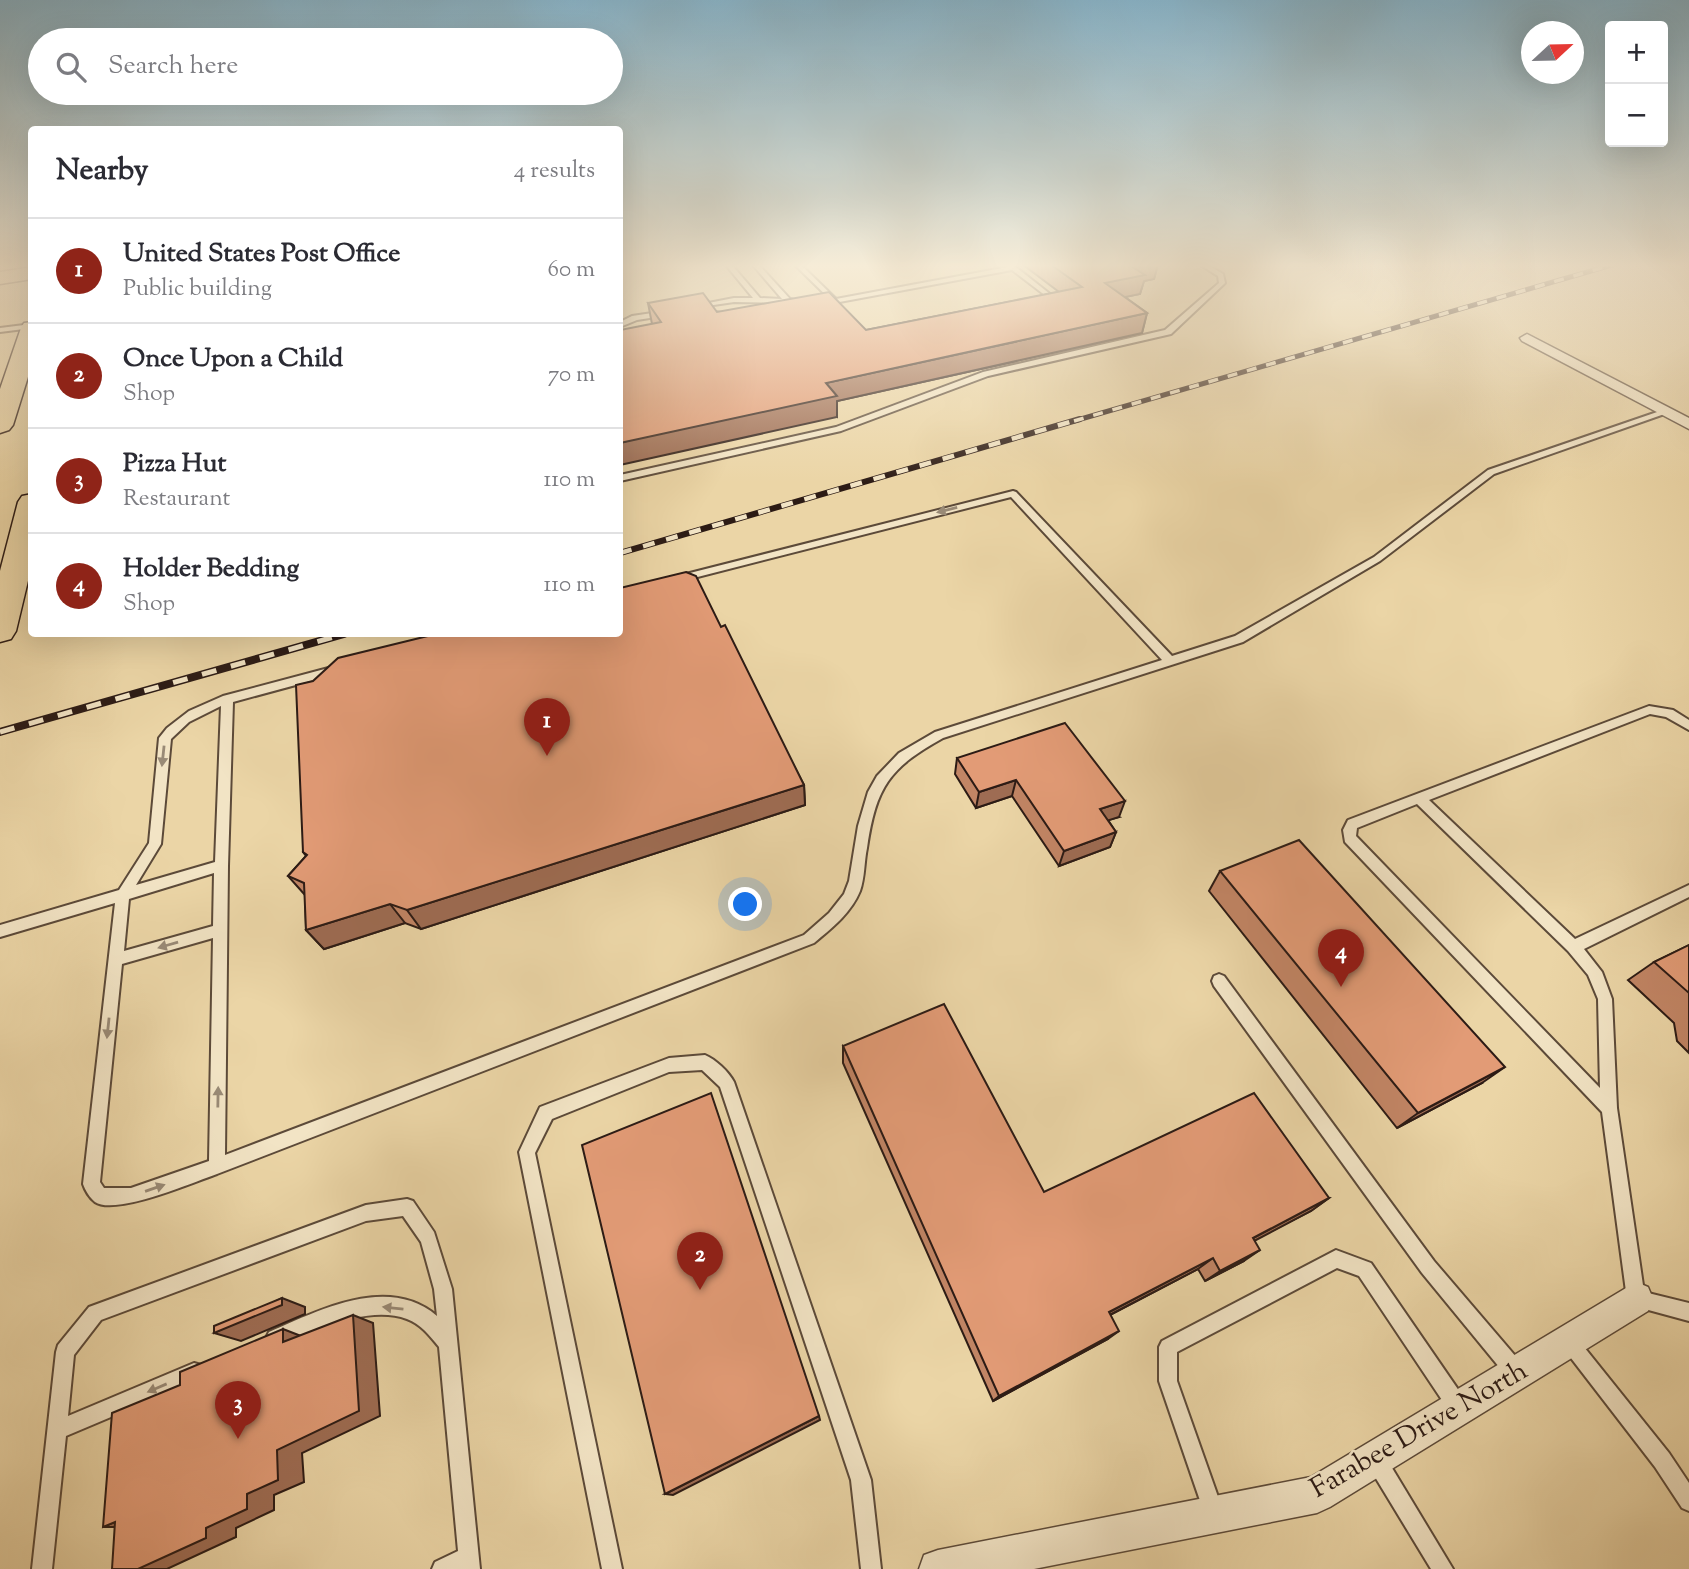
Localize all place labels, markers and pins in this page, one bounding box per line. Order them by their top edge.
pin: 1 [524,698,570,756]
pin: 4 [1318,929,1364,987]
pin: 2 [677,1232,723,1290]
pin: 3 [215,1381,261,1439]

